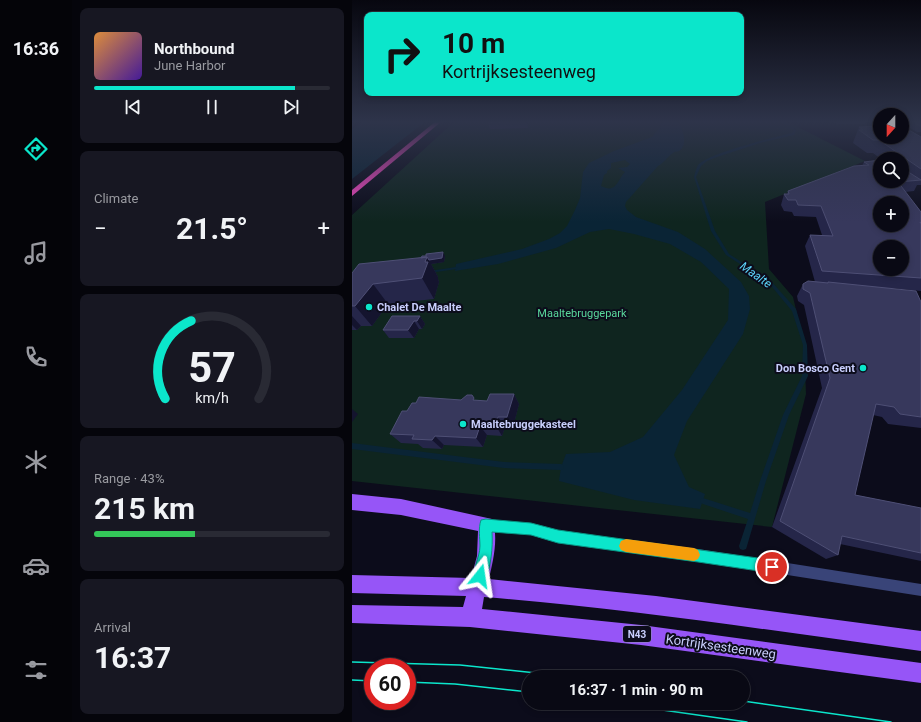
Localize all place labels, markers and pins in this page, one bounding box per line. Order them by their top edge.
place label: Chalet De Maalte [377,301,461,314]
marker: Chalet De Maalte [364,302,374,312]
place label: Don Bosco Gent [776,362,855,375]
marker: Don Bosco Gent [858,363,868,373]
place label: Maaltebruggekasteel [471,418,576,431]
marker: Maaltebruggekasteel [458,419,468,429]
pin [755,550,789,584]

